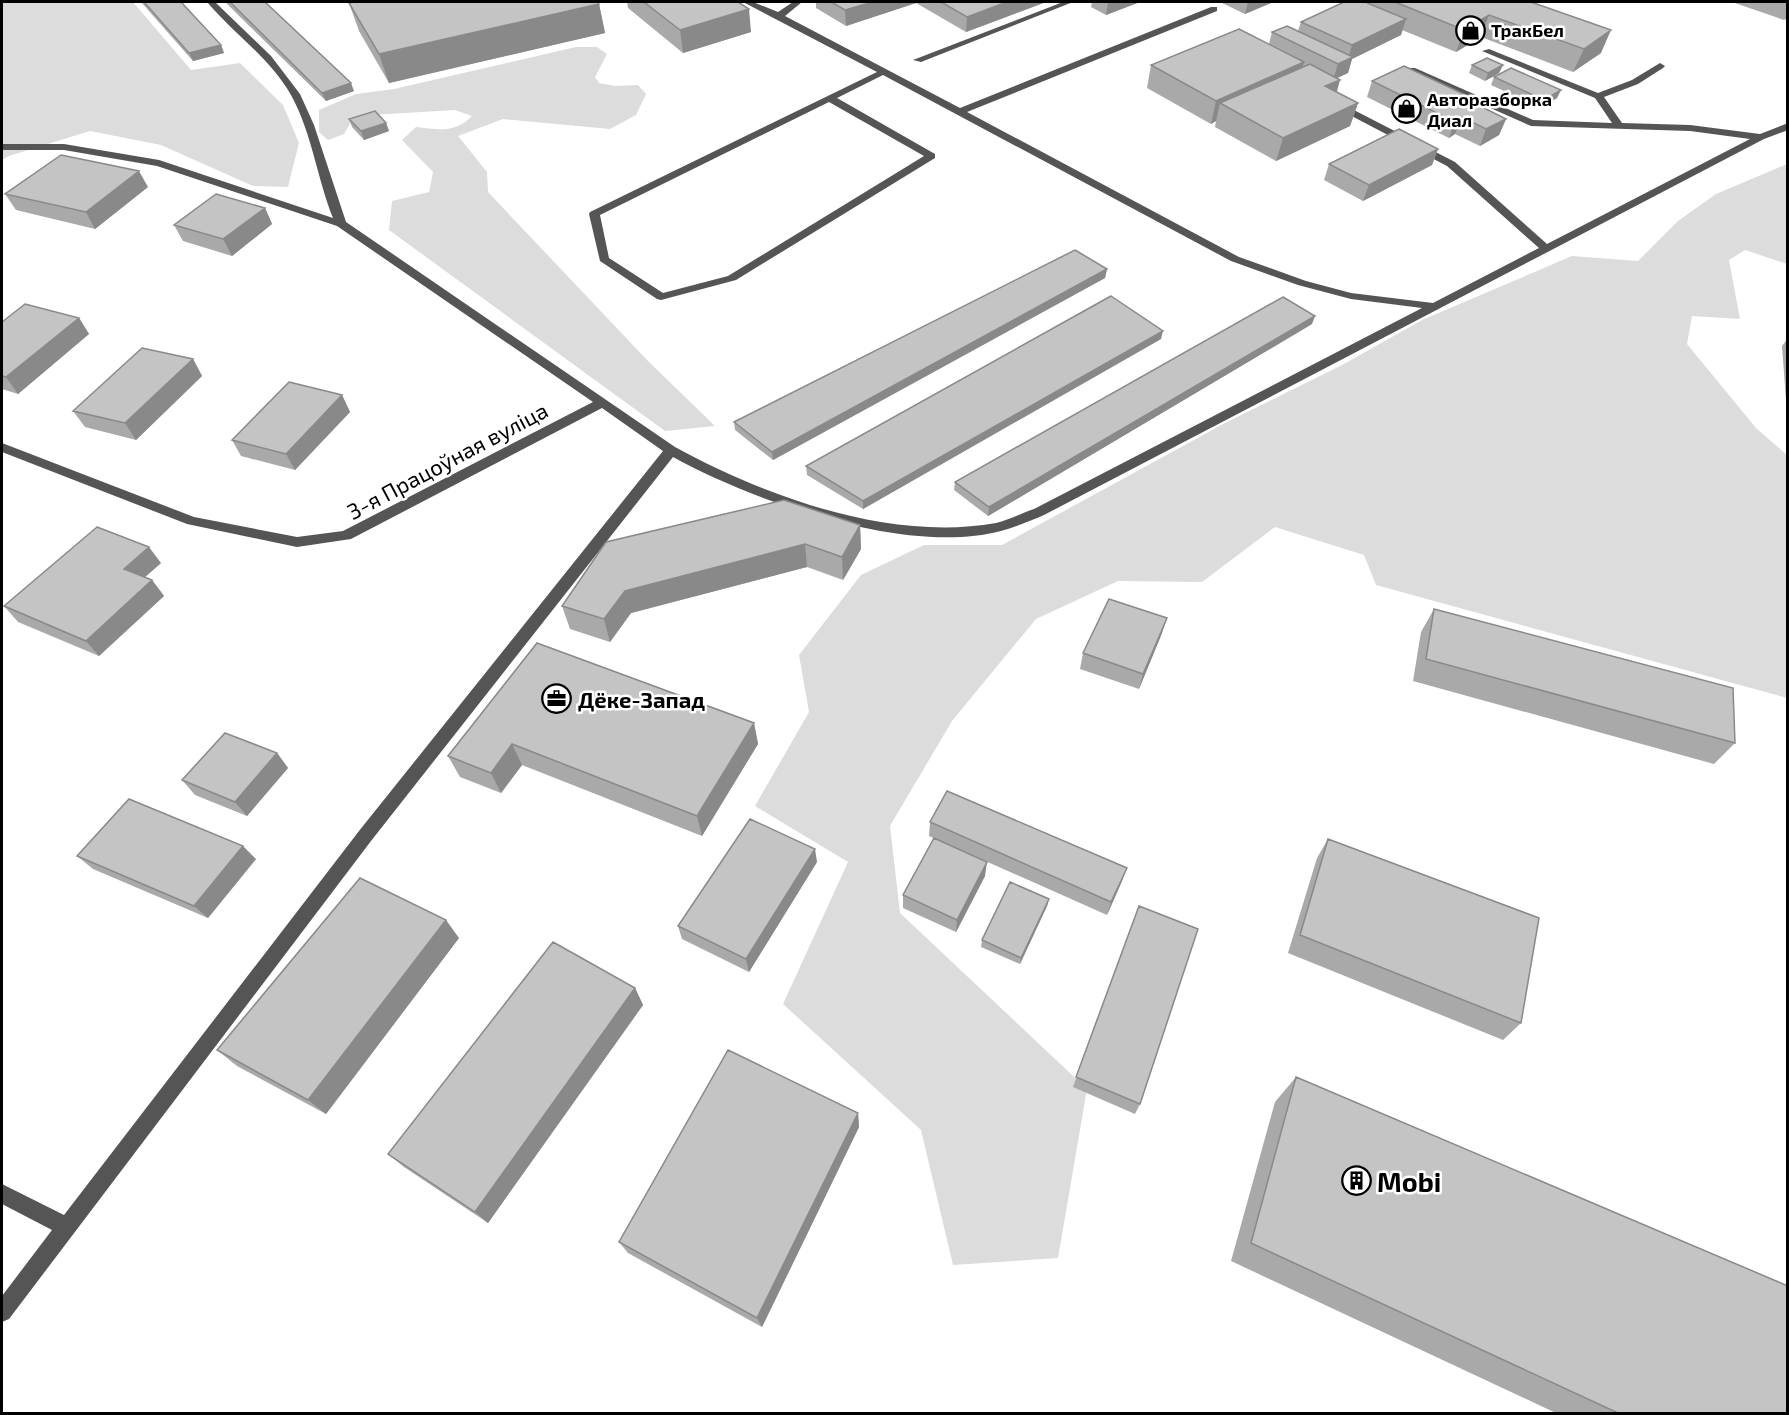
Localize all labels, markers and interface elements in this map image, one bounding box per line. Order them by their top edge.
shop icon: ТракБел [1454,14,1486,46]
place label: ТракБел [1491,19,1564,41]
place label: Авторазборка Диал [1427,88,1552,131]
shop icon: Авторазборка Диал [1390,93,1422,125]
street label: 3-я Працоўная вуліца [342,396,552,525]
office icon: Дёке-Запад [541,683,573,715]
place label: Дёке-Запад [578,686,705,712]
building icon: Mobi [1340,1165,1372,1197]
place label: Mobi [1377,1165,1441,1197]

